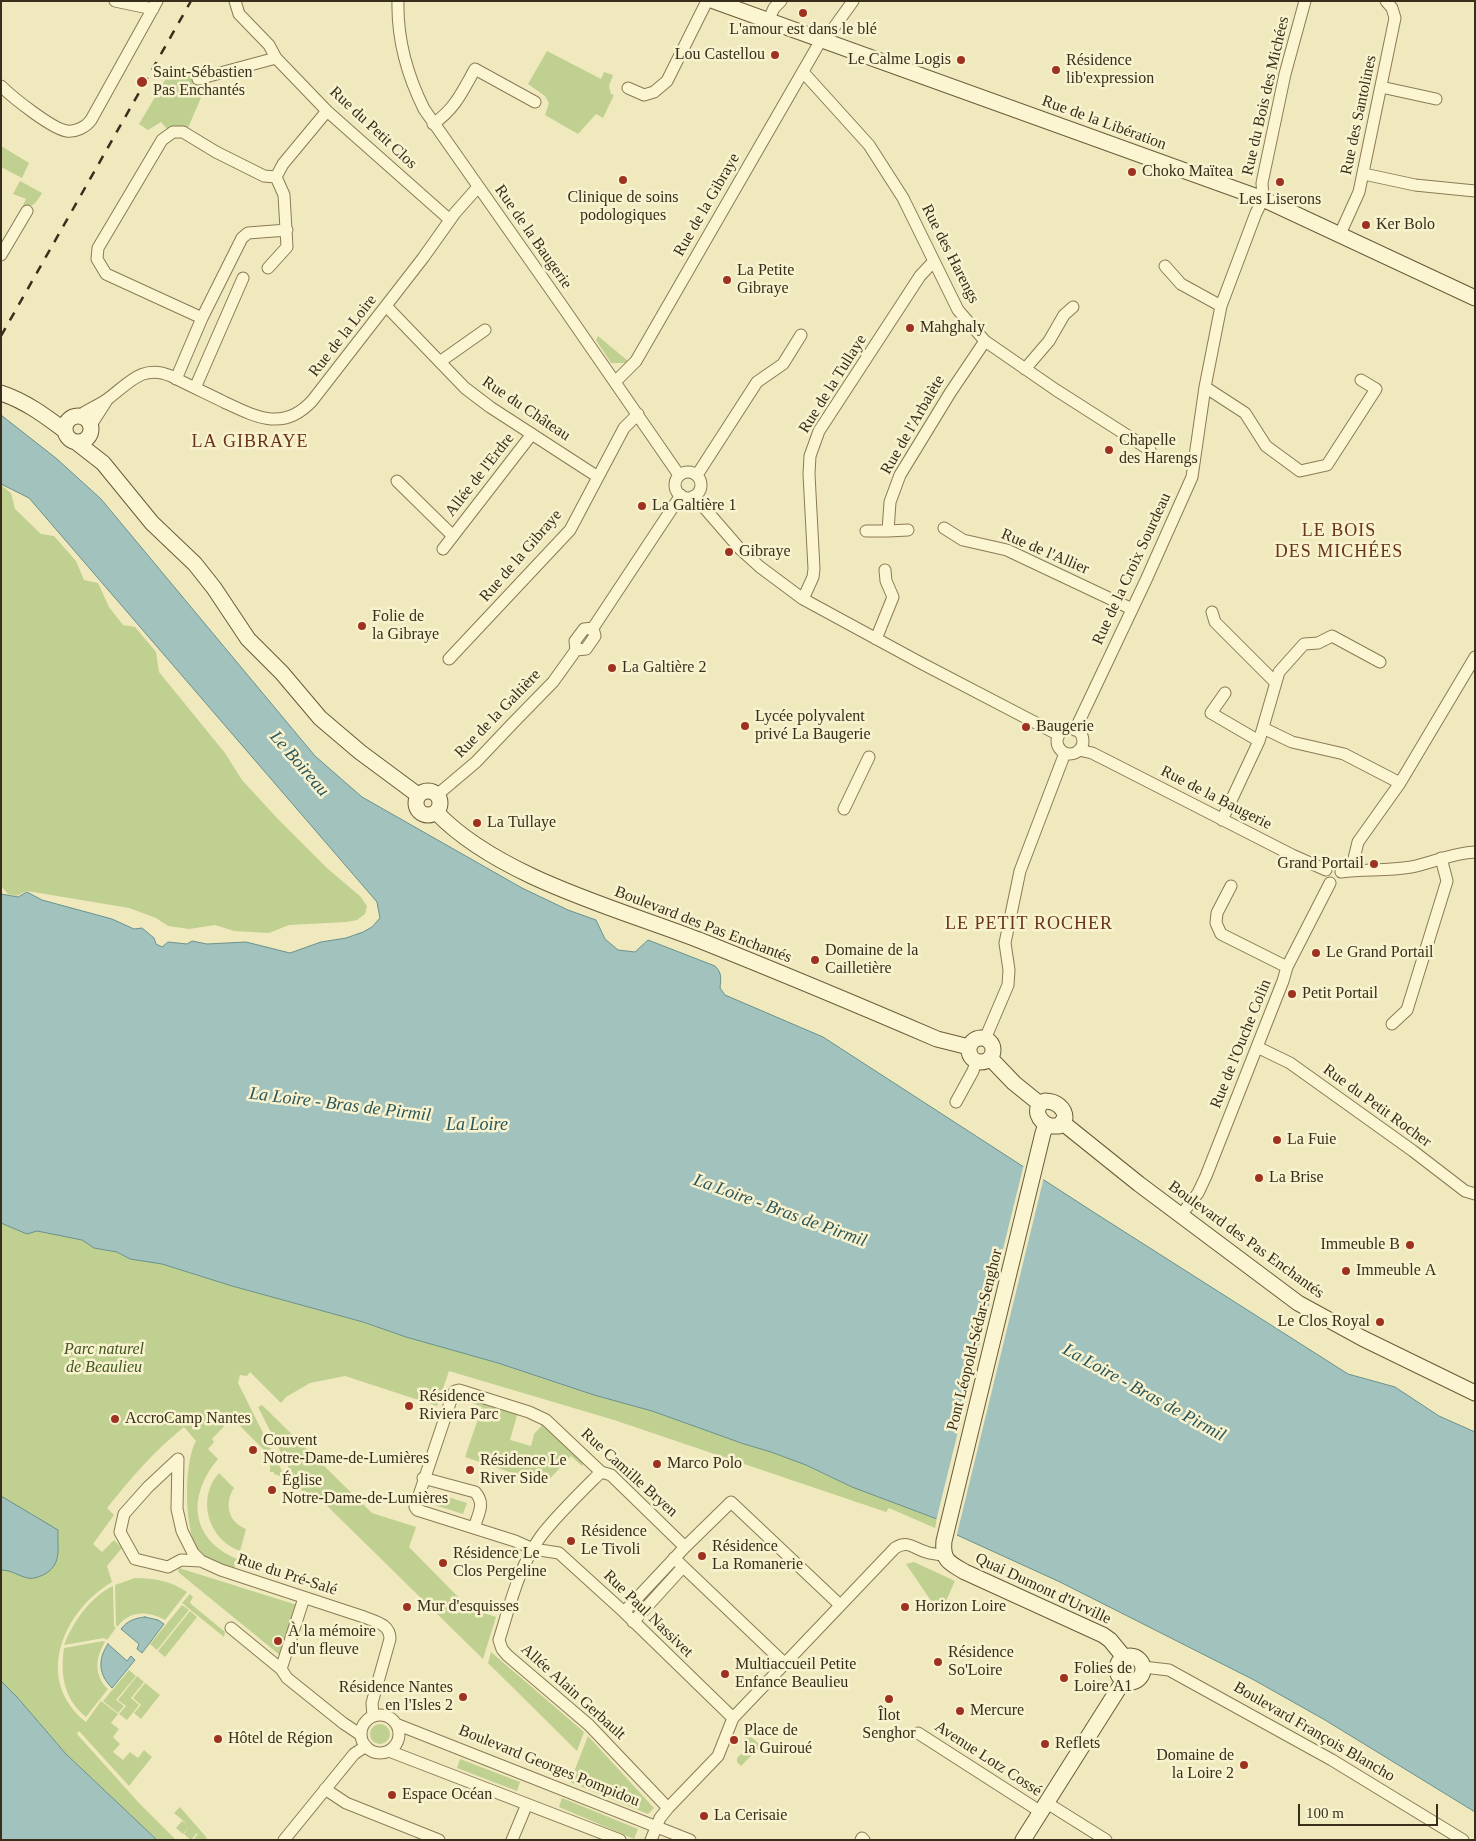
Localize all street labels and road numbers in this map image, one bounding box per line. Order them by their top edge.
street label: Rue du Bois des Michées [1238,15,1294,177]
street label: Rue des Santolines [1337,53,1381,177]
street label: Rue du Petit Clos [325,83,421,173]
street label: Rue de la Libération [1039,92,1169,154]
street label: Rue de la Gibraye [670,150,744,260]
street label: Rue de la Baugerie [490,181,576,293]
street label: Rue des Harengs [917,201,983,307]
street label: Rue de la Loire [305,291,381,381]
street label: Rue de la Tullaye [795,331,871,437]
street label: Rue du Château [478,372,574,446]
street label: Rue de l'Arbalète [877,372,949,478]
street label: Allée de l'Erdre [441,429,519,521]
street label: Rue de la Croix Sourdeau [1088,490,1176,648]
street label: Rue de la Gibraye [476,506,566,606]
street label: Rue de l'Allier [998,525,1092,579]
street label: Rue de la Galtière [451,666,545,762]
street label: Rue de la Baugerie [1157,762,1275,834]
street label: Boulevard des Pas Enchantés [612,882,794,968]
street label: Rue de l'Ouche Colin [1206,977,1276,1111]
street label: Rue du Petit Rocher [1319,1060,1435,1152]
street label: Boulevard des Pas Enchantés [1164,1177,1328,1303]
street label: Pont Léopold-Sédar-Senghor [943,1247,1007,1433]
street label: Rue Camille Bryen [577,1425,681,1521]
street label: Quai Dumont d'Urville [972,1549,1114,1629]
street label: Rue du Pré-Salé [235,1550,339,1600]
street label: Rue Paul Nassivet [599,1566,697,1662]
street label: Allée Alain Gerbault [517,1640,629,1744]
street label: Boulevard François Blancho [1230,1678,1398,1786]
street label: Avenue Lotz Cossé [931,1717,1045,1801]
street label: Boulevard Georges Pompidou [456,1721,642,1811]

